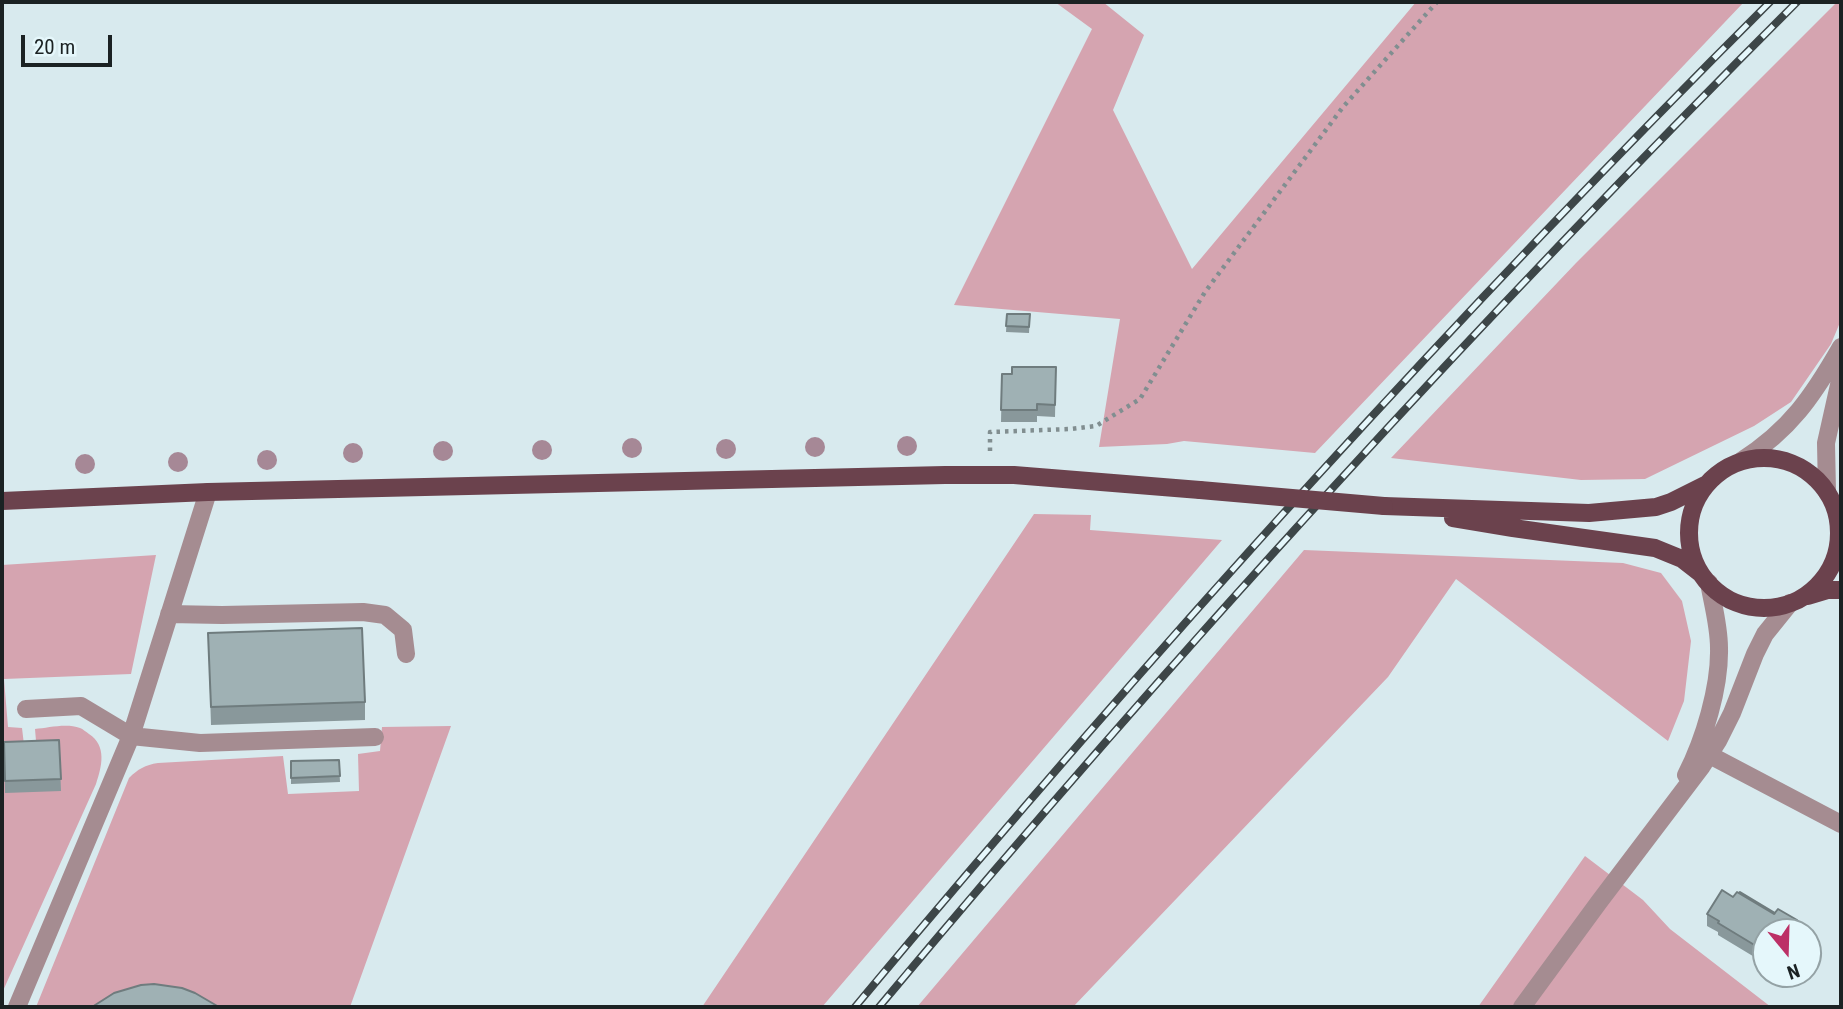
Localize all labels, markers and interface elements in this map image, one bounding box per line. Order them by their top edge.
scale bar [24,21,116,65]
text: 20 m [34,35,75,59]
north arrow [1752,918,1822,988]
text: N [1784,959,1803,984]

